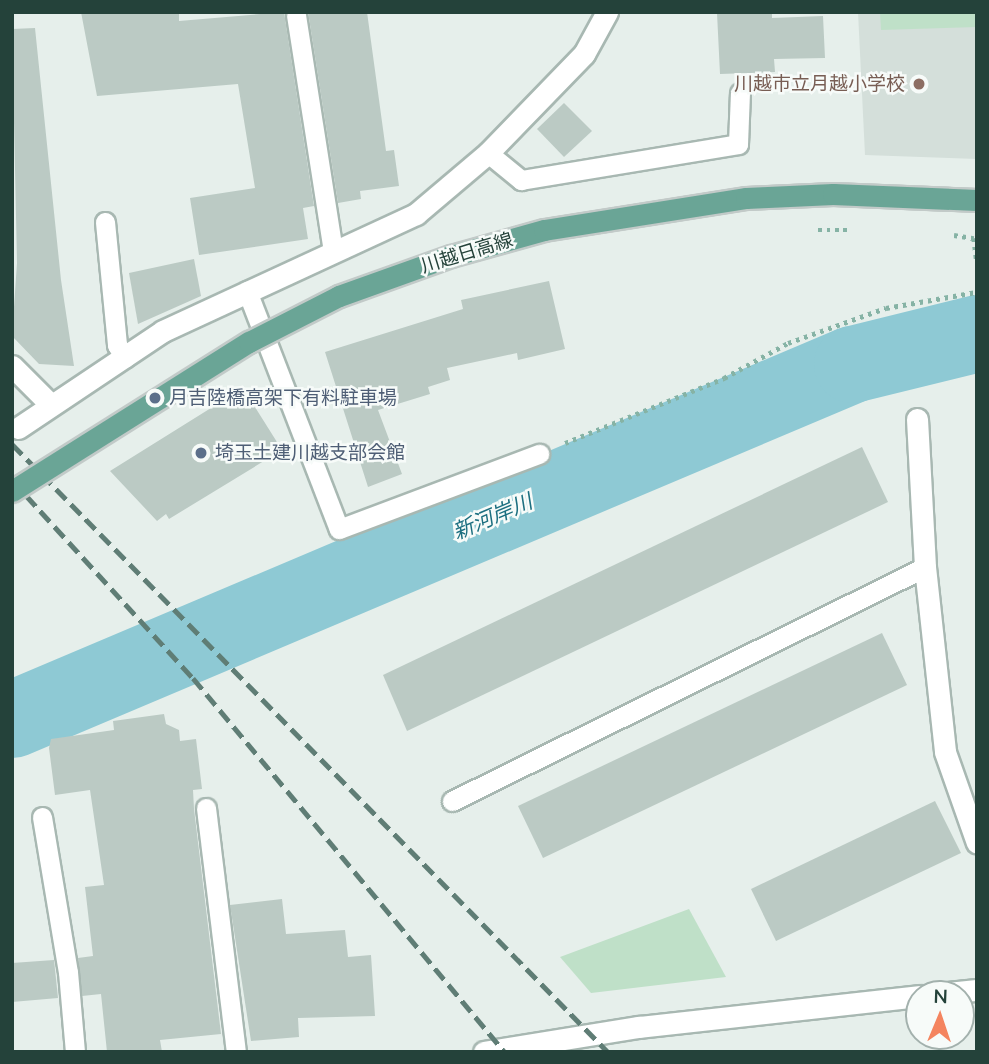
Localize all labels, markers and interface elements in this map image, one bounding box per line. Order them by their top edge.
place label: 川越市立月越小学校 [734,73,905,95]
marker: 川越市立月越小学校 [911,76,927,92]
street label: 川越日高線 [418,228,516,278]
place label: 月吉陸橋高架下有料駐車場 [169,387,397,409]
marker: 月吉陸橋高架下有料駐車場 [147,390,163,406]
place label: 埼玉土建川越支部会館 [215,442,405,464]
marker: 埼玉土建川越支部会館 [193,445,209,461]
water label: 新河岸川 [448,488,536,544]
north arrow [905,980,975,1050]
text: N [933,984,948,1008]

